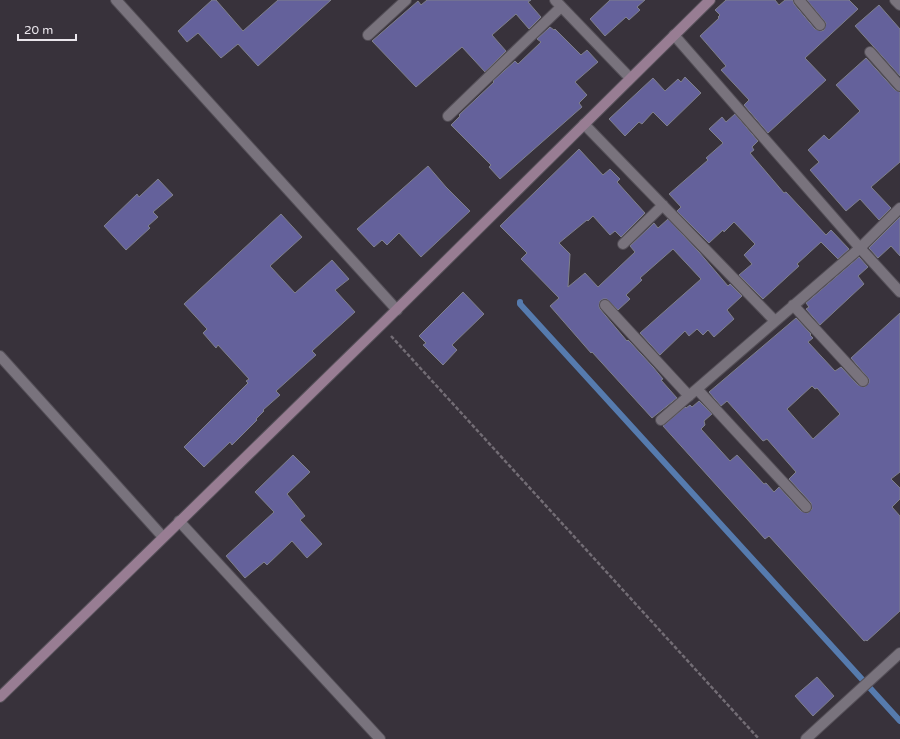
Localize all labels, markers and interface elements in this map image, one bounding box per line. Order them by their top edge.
scale bar [18,16,76,42]
text: 20 m [24,23,53,37]

